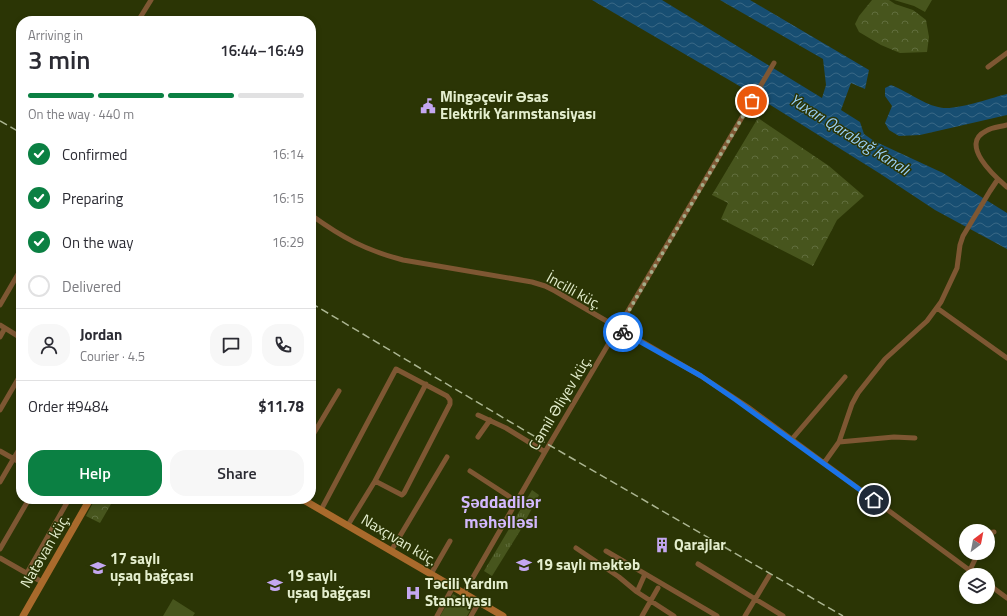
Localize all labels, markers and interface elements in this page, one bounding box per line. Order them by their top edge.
text: Arriving in [28,25,83,45]
text: 16:44–16:49 [220,39,304,62]
text: 3 min [28,40,91,79]
pin [735,84,769,118]
place label: Mingəçevir Əsas Elektrik Yarımstansiyası [440,85,596,125]
water label: Yuxarı Qarabağ Kanalı [785,87,916,182]
icon: bag [741,90,763,112]
public building icon: Mingəçevir Əsas Elektrik Yarımstansiyası [419,97,437,115]
text: On the way · 440 m [28,104,134,124]
icon: check [28,143,50,165]
text: Confirmed [62,143,127,166]
text: 16:14 [272,144,304,164]
icon: check [28,187,50,209]
text: Preparing [62,187,123,210]
text: 16:15 [272,188,304,208]
icon: check [28,231,50,253]
text: On the way [62,231,134,254]
text: 16:29 [272,232,304,252]
street label: İncilli küç. [542,266,606,315]
text: Delivered [62,275,121,298]
courier [603,312,643,352]
icon: bike [612,321,634,343]
text: Jordan [80,323,122,346]
button: person [28,324,70,366]
button: chat [210,324,252,366]
button: phone [262,324,304,366]
text: Courier · 4.5 [80,346,145,366]
street label: Cəmil Əliyev küç. [522,351,597,455]
text: Order #9484 [28,395,109,418]
text: $11.78 [258,395,304,418]
button: Help [28,450,162,496]
button: Share [170,450,304,496]
pin [857,483,891,517]
district label: Şəddadilər məhəlləsi [461,489,542,535]
icon: home [863,489,885,511]
street label: Naxçıvan küç. [357,508,442,571]
street label: Natəvan küç. [14,509,75,592]
north arrow [959,524,995,560]
map controls [959,524,995,604]
place label: Qarajlar [674,533,726,556]
building icon: Qarajlar [653,536,671,554]
place label: 17 saylı uşaq bağçası [110,547,194,587]
place label: 19 saylı məktəb [536,553,640,576]
school or university icon: 19 saylı məktəb [515,556,533,574]
school or university icon: 17 saylı uşaq bağçası [89,559,107,577]
place label: 19 saylı uşaq bağçası [287,564,371,604]
button: layers [959,568,995,604]
place label: Təcili Yardım Stansiyası [425,572,508,612]
school or university icon: 19 saylı uşaq bağçası [266,576,284,594]
hospital icon: Təcili Yardım Stansiyası [404,584,422,602]

